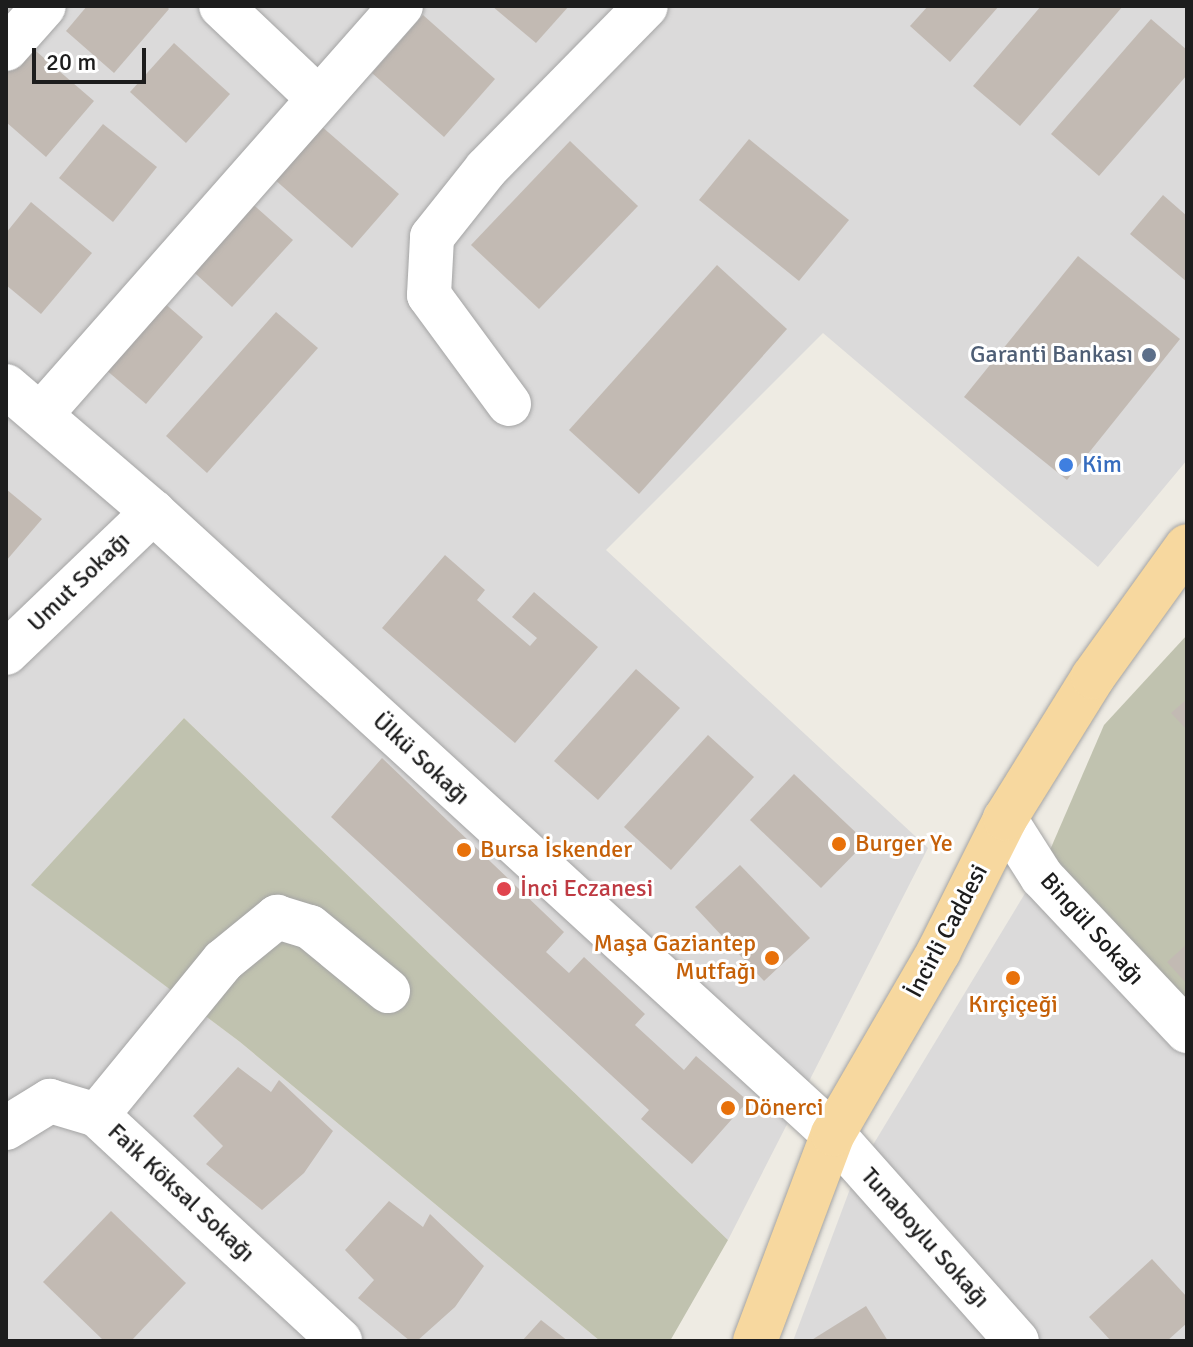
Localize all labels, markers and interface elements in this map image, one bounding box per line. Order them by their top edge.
scale bar [36,32,150,82]
text: 20 m [46,47,96,77]
place label: Garanti Bankası [970,341,1133,369]
marker: Garanti Bankası [1140,346,1158,364]
place label: Kim [1082,451,1122,479]
marker: Kim [1057,456,1075,474]
street label: Umut Sokağı [22,526,136,638]
street label: Ülkü Sokağı [366,707,476,811]
place label: Burger Ye [855,830,953,858]
marker: Burger Ye [830,835,848,853]
place label: Bursa İskender [480,836,632,864]
marker: Bursa İskender [455,841,473,859]
street label: İncirli Caddesi [900,860,994,1002]
street label: Bingül Sokağı [1034,867,1150,991]
place label: İnci Eczanesi [520,875,653,903]
marker: İnci Eczanesi [495,880,513,898]
place label: Maşa Gaziantep Mutfağı [594,930,756,986]
marker: Maşa Gaziantep Mutfağı [763,949,781,967]
marker: Kırçiçeği [1004,969,1022,987]
place label: Kırçiçeği [968,991,1058,1019]
place label: Dönerci [744,1094,824,1122]
marker: Dönerci [719,1099,737,1117]
street label: Faik Köksal Sokağı [102,1118,260,1268]
street label: Tunaboylu Sokağı [855,1162,995,1314]

